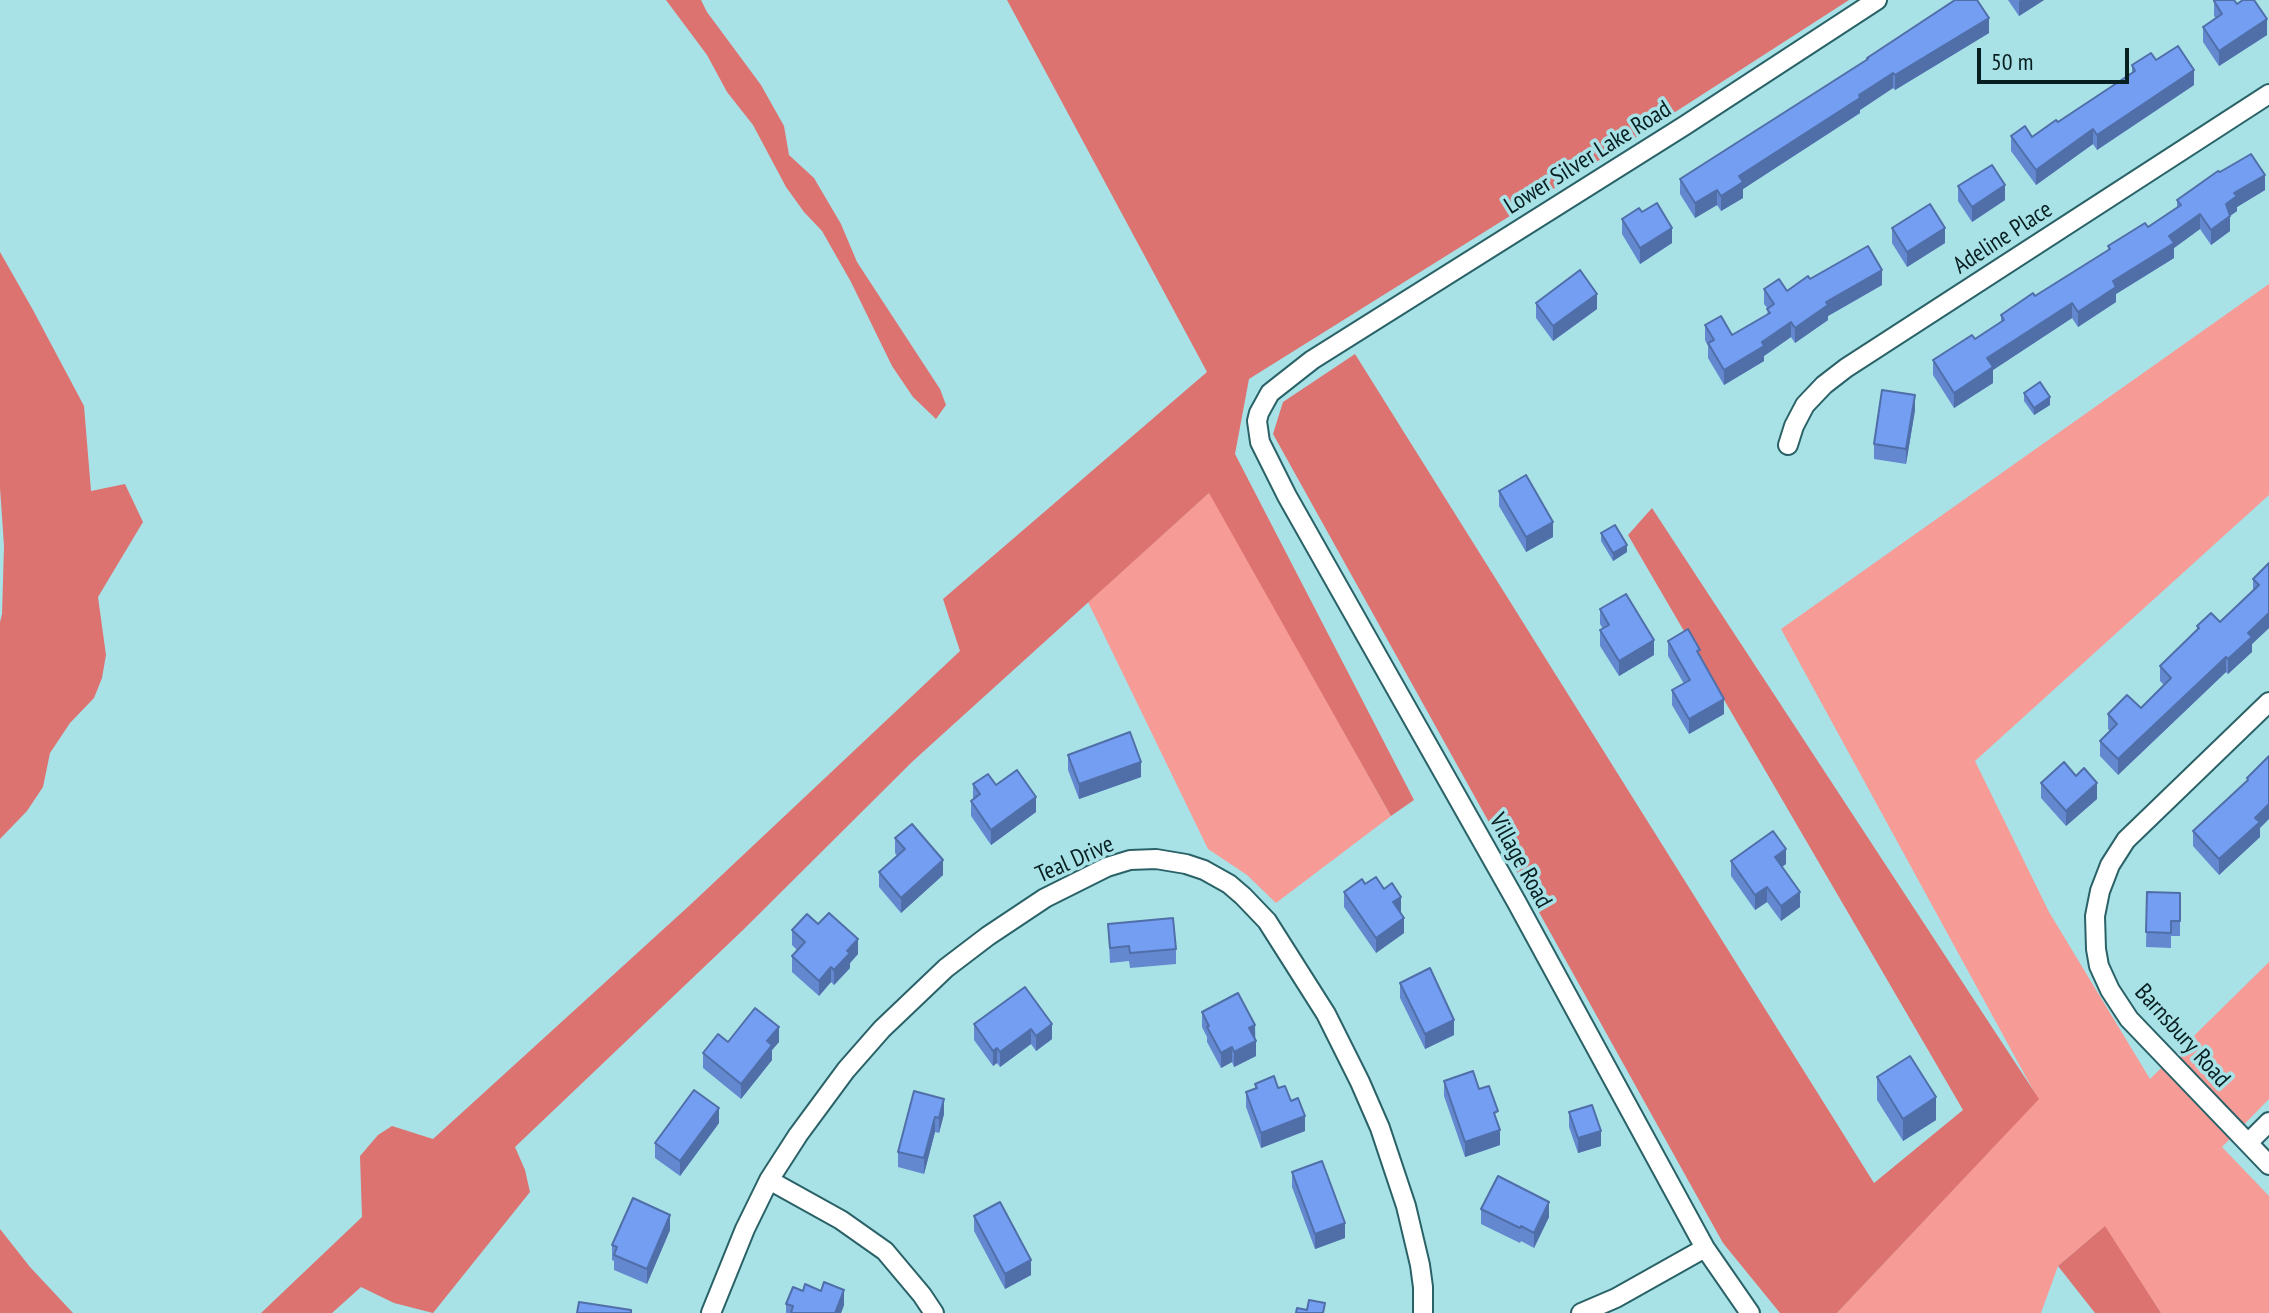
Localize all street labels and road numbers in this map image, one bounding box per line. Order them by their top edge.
street label: Lower Silver Lake Road [1499,95,1677,221]
street label: Adeline Place [1948,195,2058,281]
street label: Village Road [1482,809,1558,913]
street label: Teal Drive [1032,830,1118,890]
street label: Barnsbury Road [2128,979,2236,1093]

